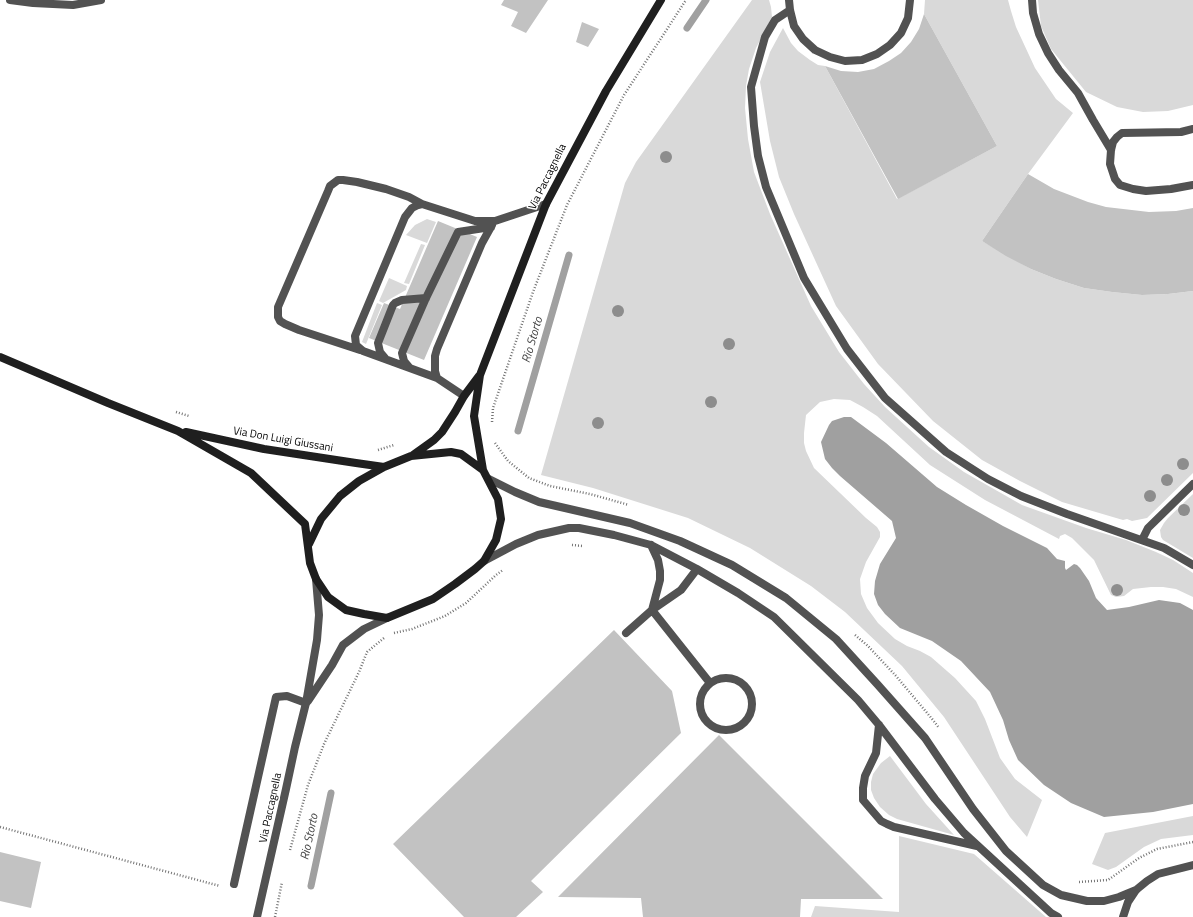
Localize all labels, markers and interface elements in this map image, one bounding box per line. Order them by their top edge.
street label: Via Paccagnella [526,142,570,212]
water label: Rio Storto [520,315,546,365]
street label: Via Don Luigi Giussani [232,425,334,455]
street label: Via Paccagnella [257,772,285,844]
water label: Rio Storto [298,812,322,862]

